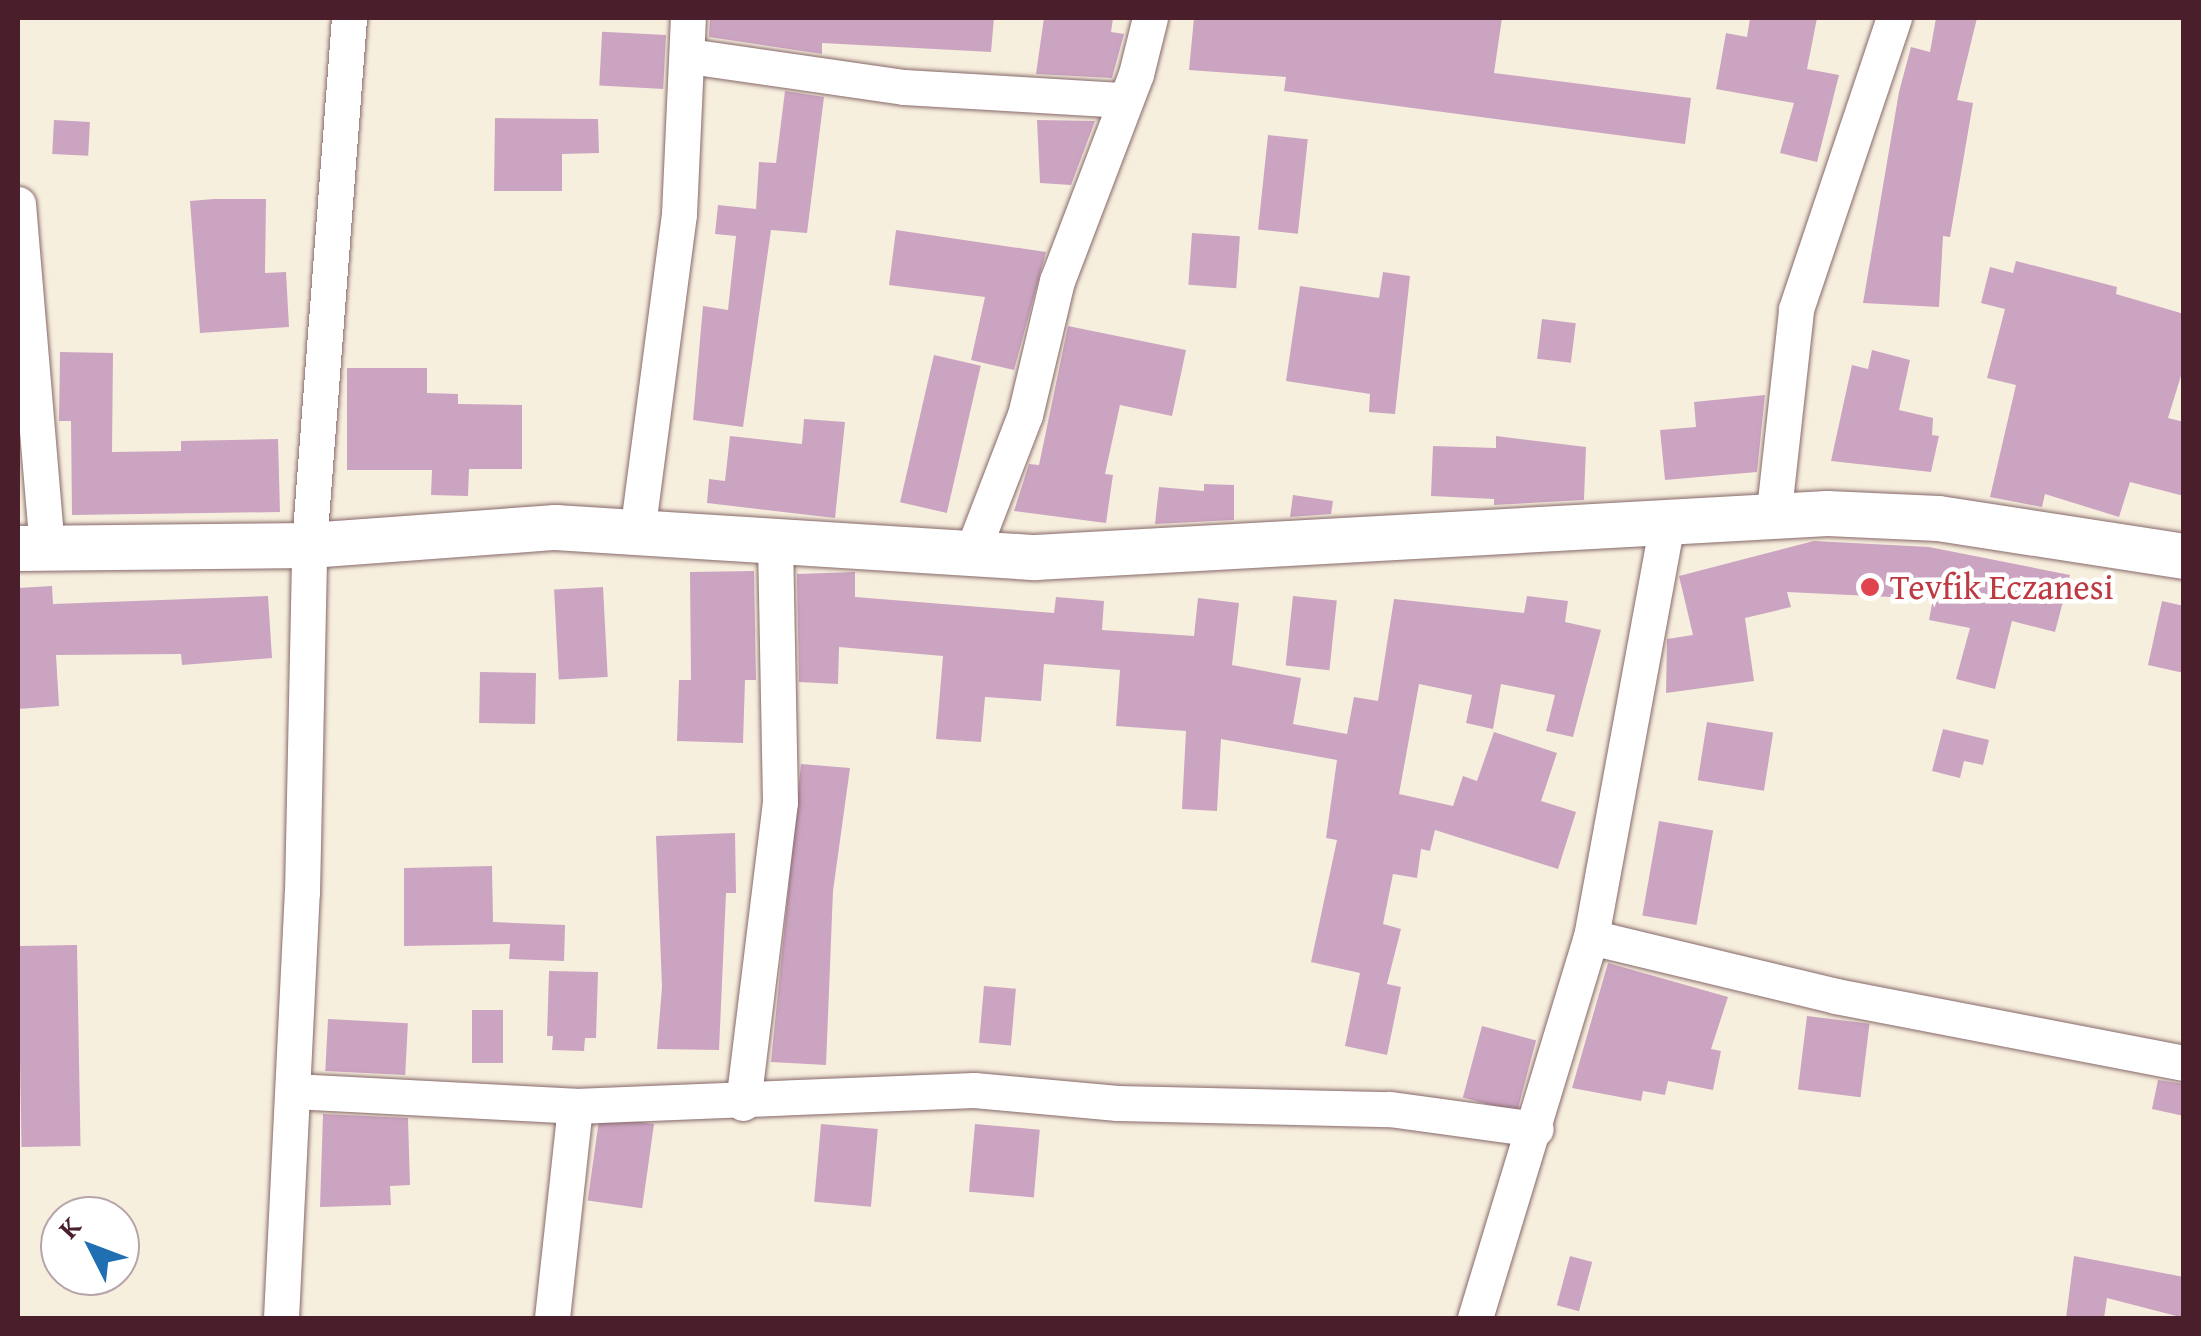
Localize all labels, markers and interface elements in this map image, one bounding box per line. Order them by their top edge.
place label: Tevfik Eczanesi [1890,566,2114,608]
marker: Tevfik Eczanesi [1859,576,1881,598]
north arrow [40,1196,140,1296]
text: K [48,1207,90,1247]

